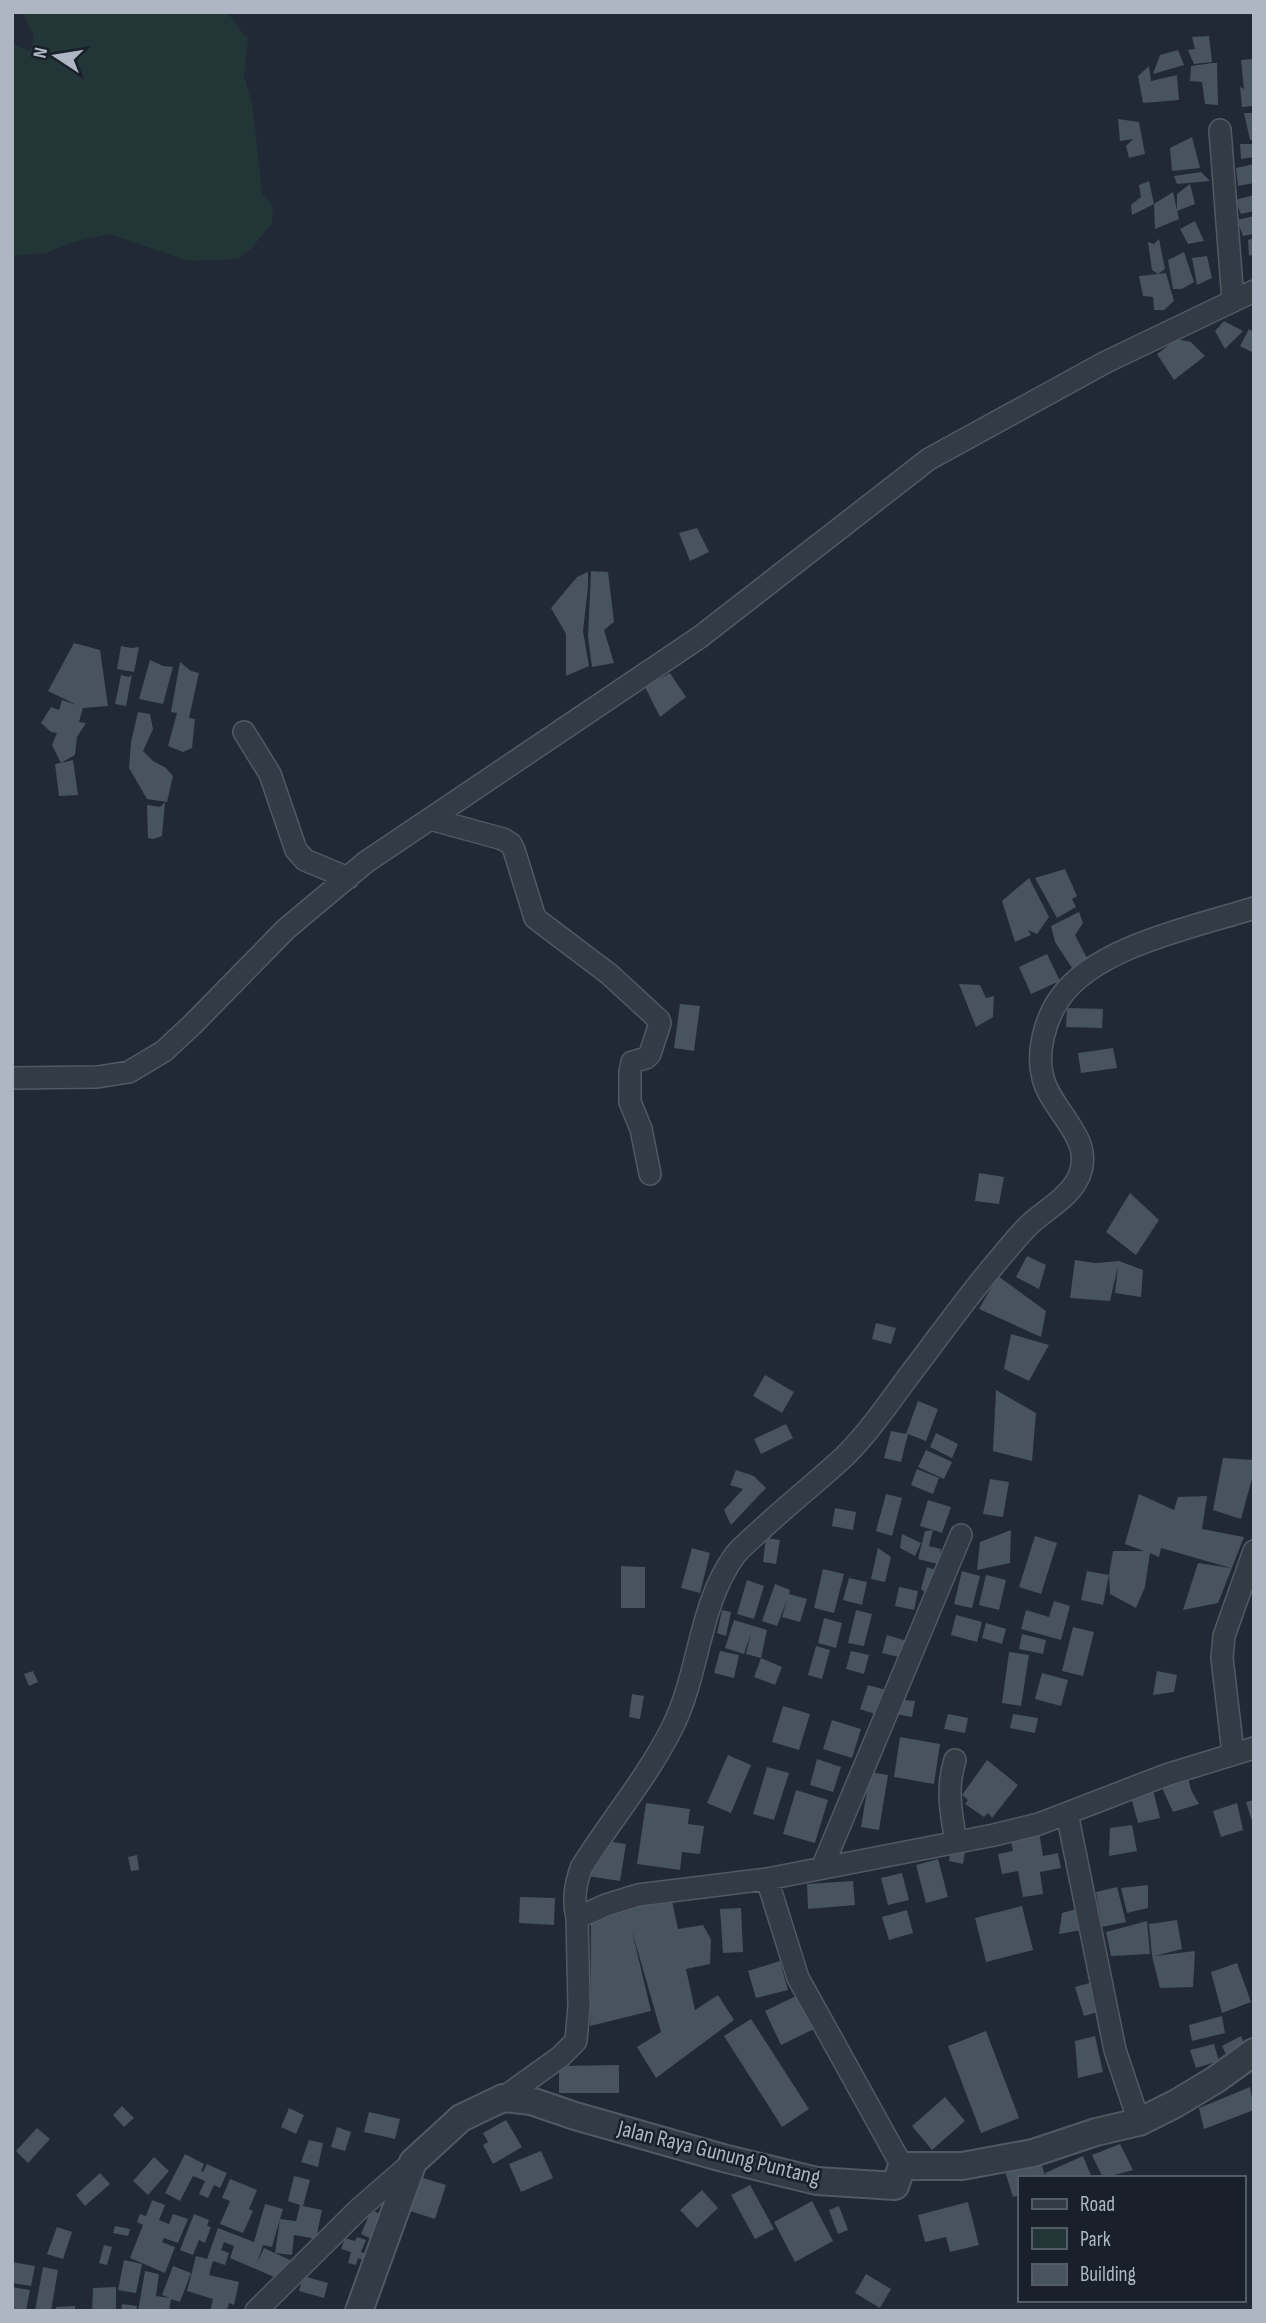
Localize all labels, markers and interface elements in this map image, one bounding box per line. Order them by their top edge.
north arrow [21,21,91,91]
text: N [29,45,53,60]
street label: Jalan Raya Gunung Puntang [614,2114,823,2192]
legend [1018,2176,1245,2302]
text: Road [1080,2192,1115,2217]
text: Park [1080,2227,1111,2252]
text: Building [1080,2262,1136,2287]

